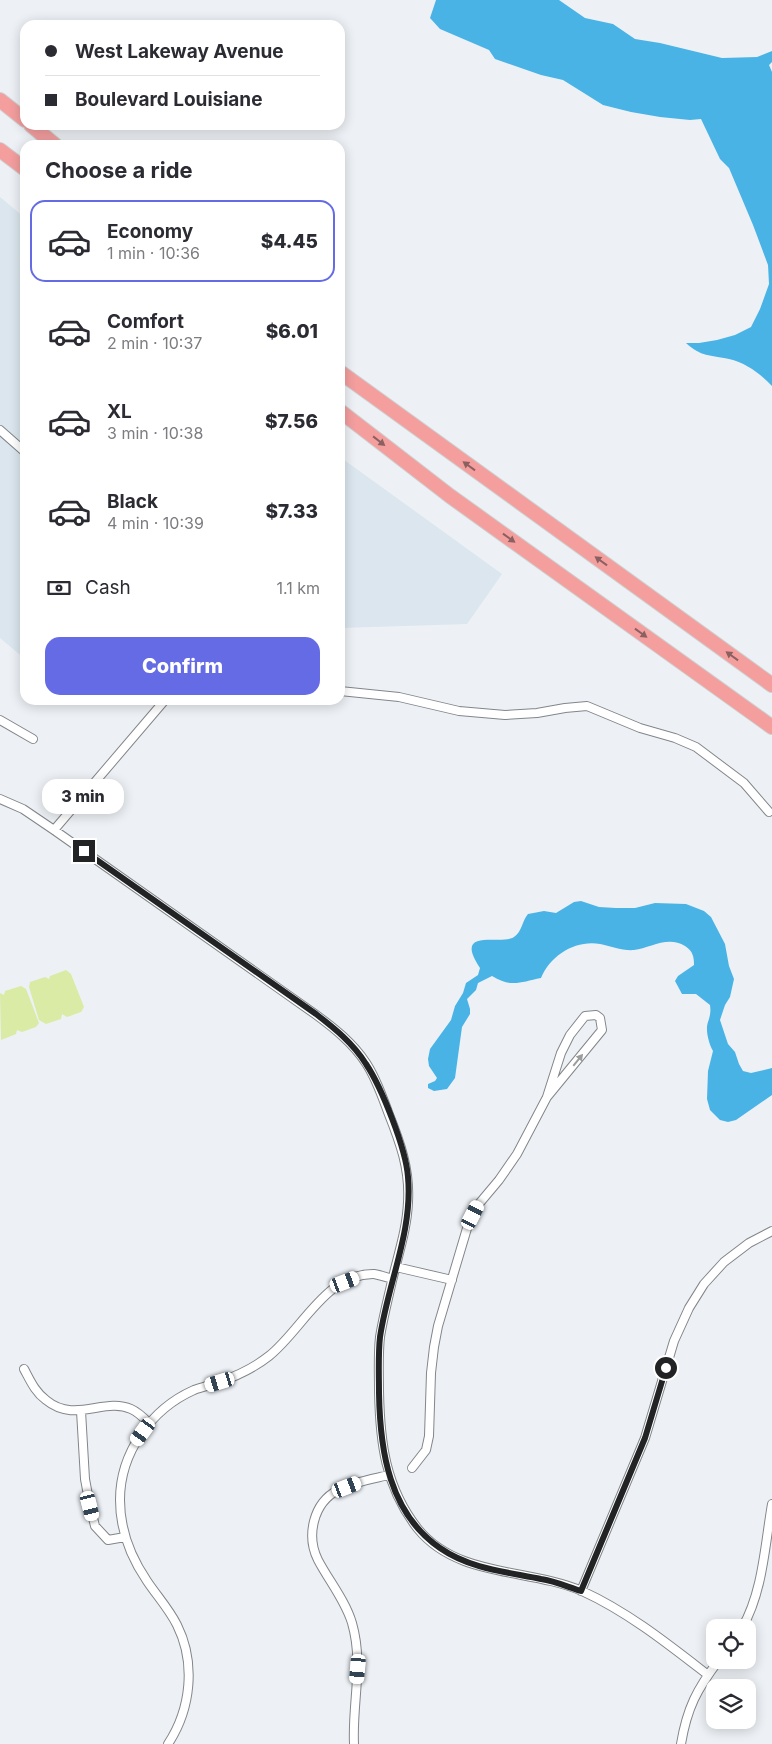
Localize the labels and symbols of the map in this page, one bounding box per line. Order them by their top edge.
one-way arrow [372,436,386,446]
one-way arrow [462,461,476,471]
one-way arrow [502,533,516,543]
one-way arrow [594,556,608,566]
one-way arrow [634,628,648,638]
one-way arrow [726,651,739,661]
callout: 3 min [43,778,125,814]
route end [73,840,95,862]
one-way arrow [572,1054,583,1067]
car [459,1198,486,1232]
car [328,1270,361,1294]
route start [655,1357,677,1379]
car [203,1370,236,1394]
car [128,1415,157,1449]
car [330,1475,363,1499]
car [79,1490,100,1522]
car [349,1653,366,1685]

